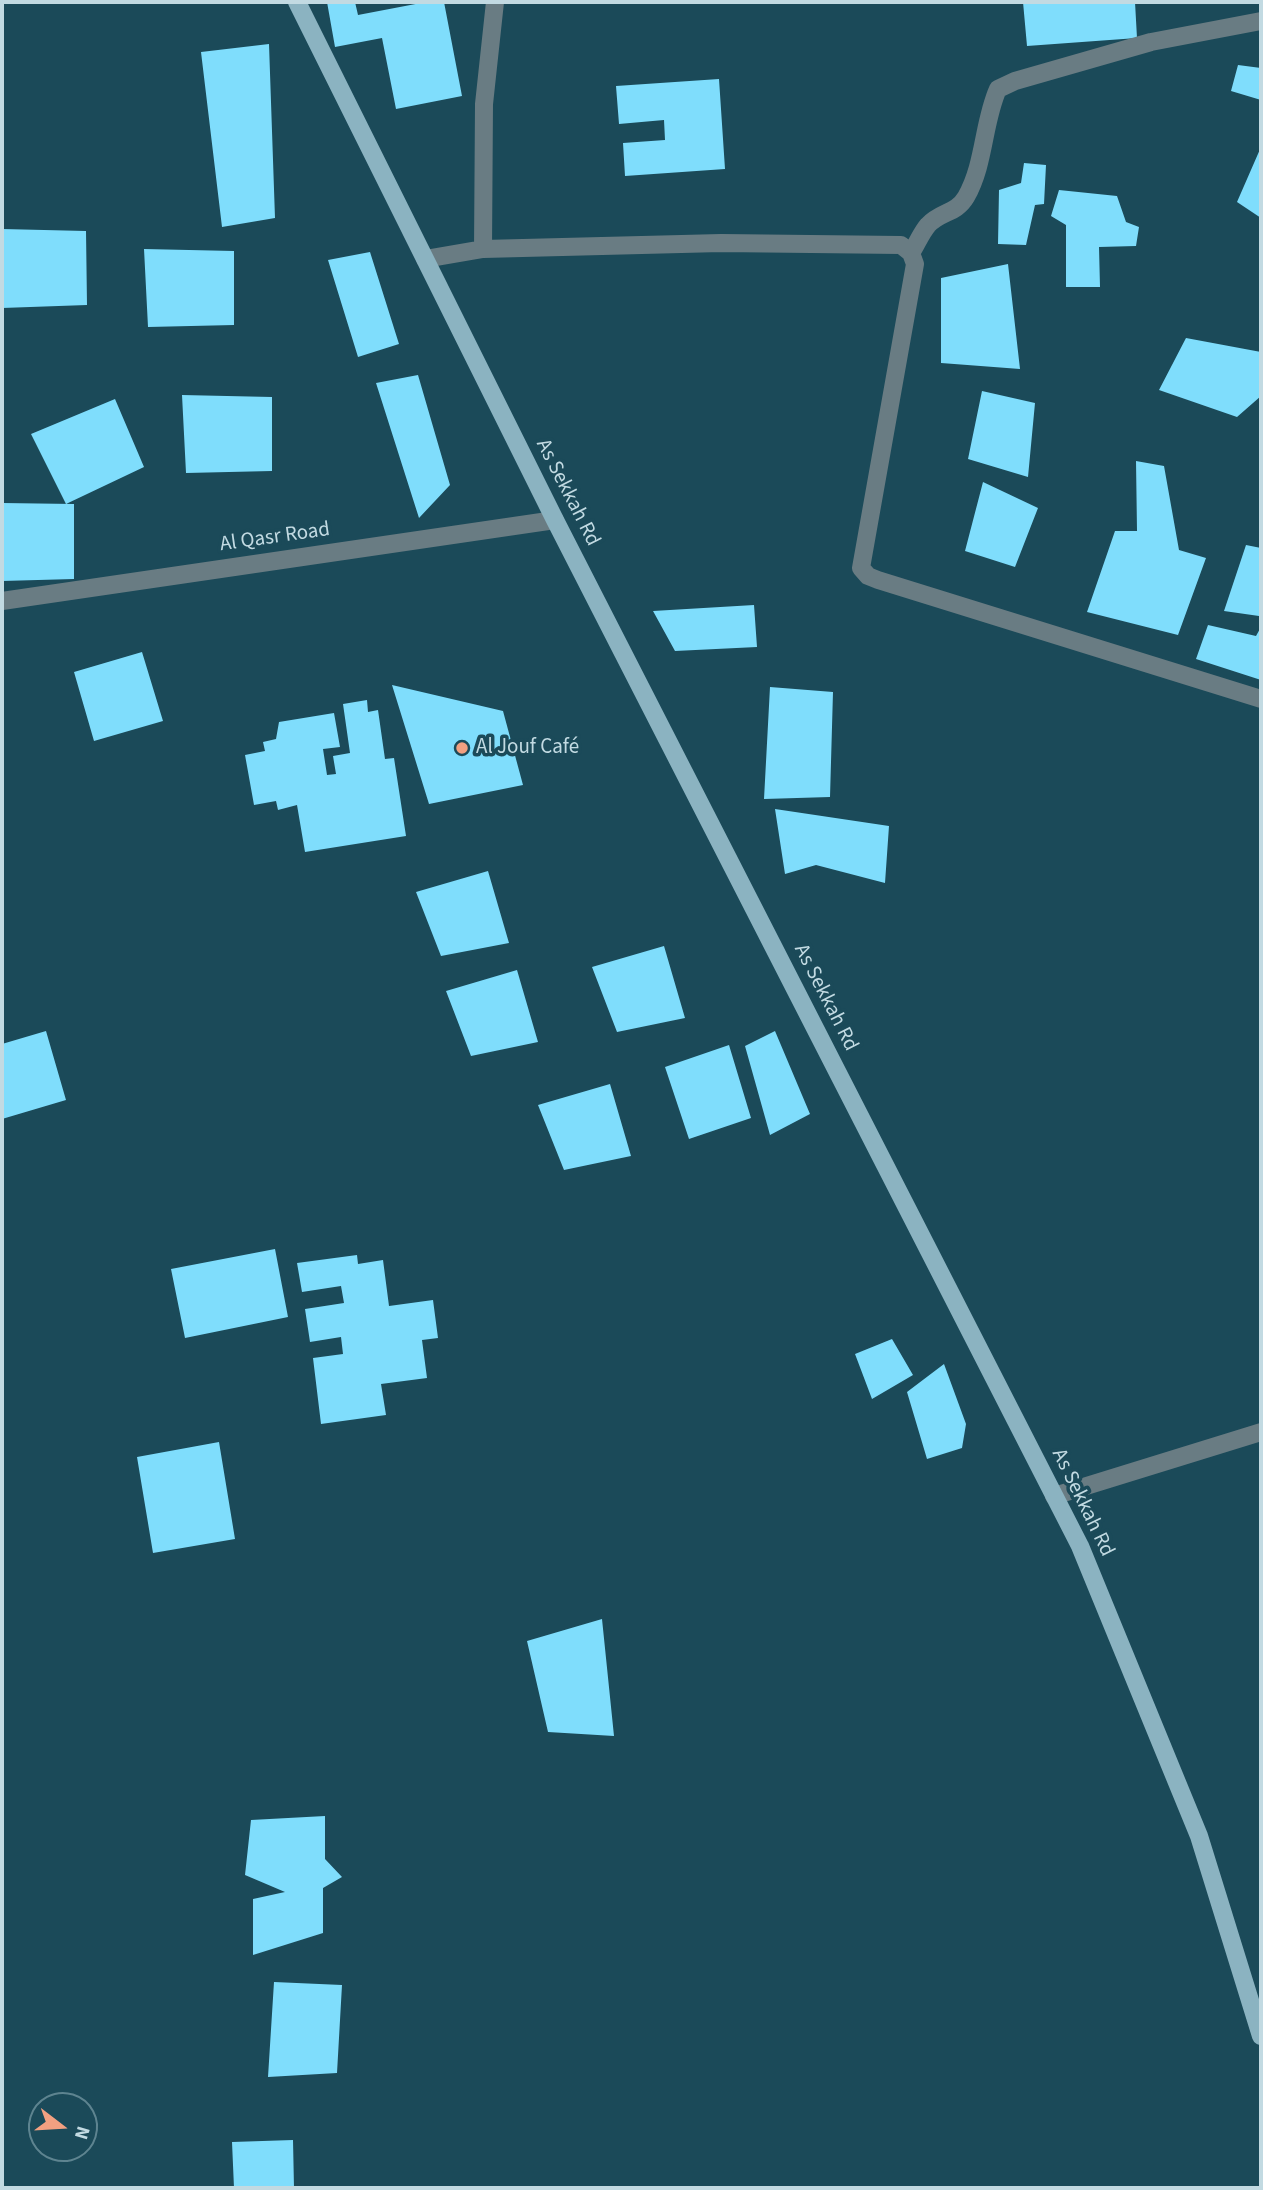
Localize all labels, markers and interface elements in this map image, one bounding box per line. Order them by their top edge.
street label: As Sekkah Rd [529,435,605,551]
street label: Al Qasr Road [218,518,332,558]
place label: Al Jouf Café [476,735,579,761]
marker: Al Jouf Café [454,740,470,756]
street label: As Sekkah Rd [787,940,863,1056]
street label: As Sekkah Rd [1045,1445,1119,1561]
north arrow [28,2092,98,2162]
text: N [67,2123,96,2143]

